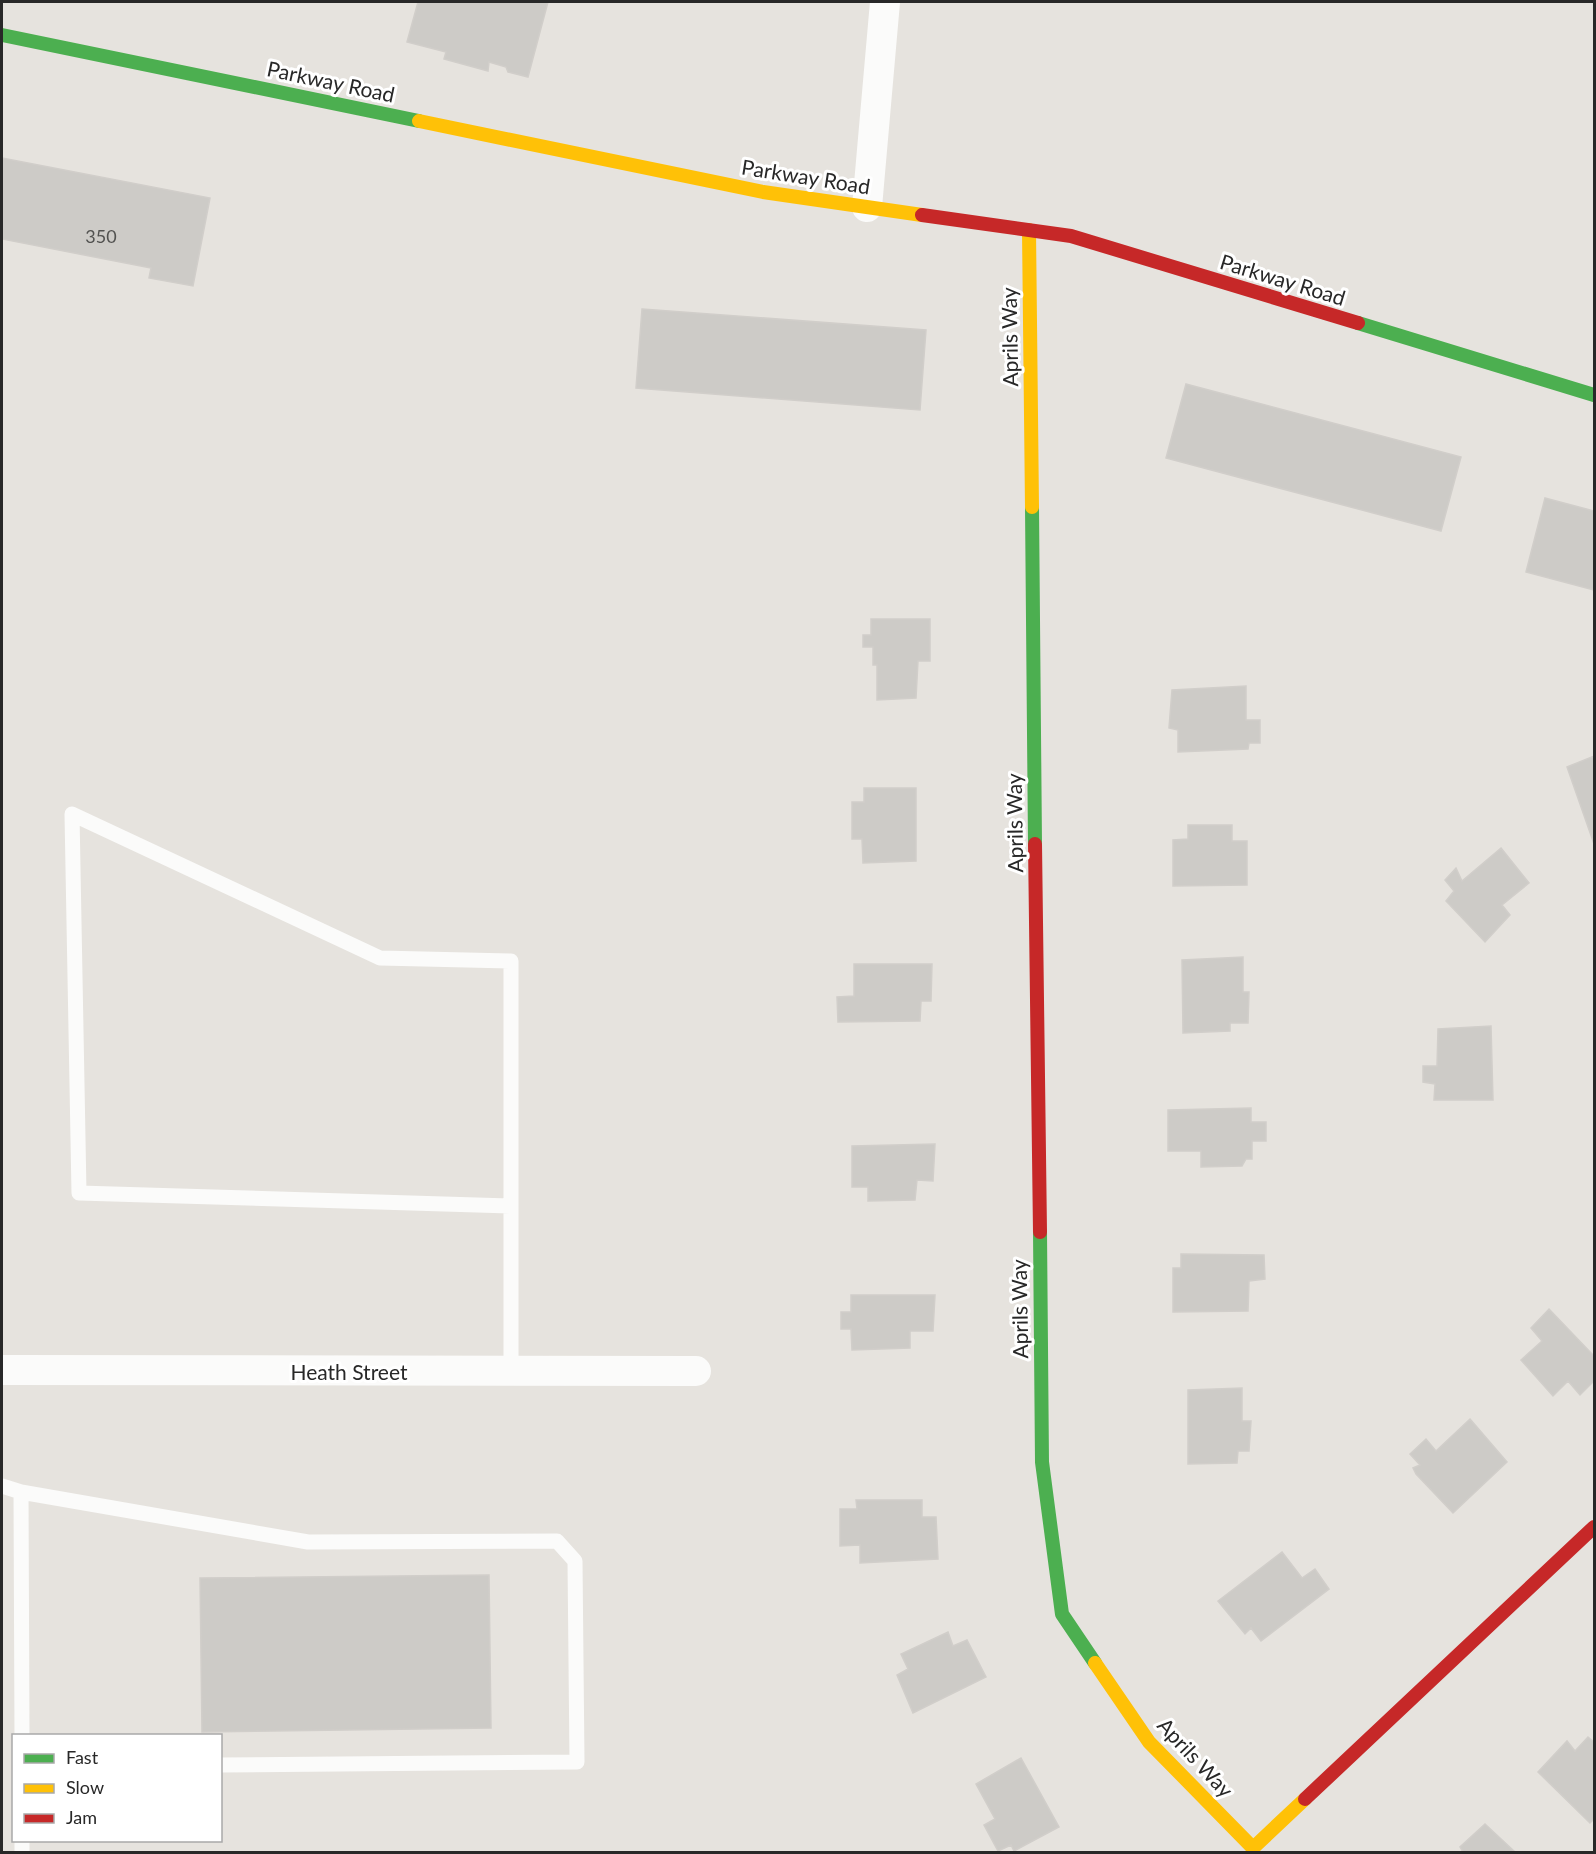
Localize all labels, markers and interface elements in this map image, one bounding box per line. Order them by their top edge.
street label: Parkway Road [265,55,397,107]
street label: Parkway Road [740,153,872,199]
house number: 350 [85,225,117,247]
street label: Parkway Road [1217,248,1349,310]
street label: Aprils Way [996,287,1022,387]
street label: Aprils Way [1001,773,1027,873]
street label: Aprils Way [1006,1259,1032,1359]
street label: Heath Street [290,1359,408,1384]
street label: Aprils Way [1153,1712,1239,1802]
legend [12,1734,222,1842]
text: Fast [66,1746,99,1768]
text: Slow [66,1776,104,1798]
text: Jam [66,1806,97,1828]

